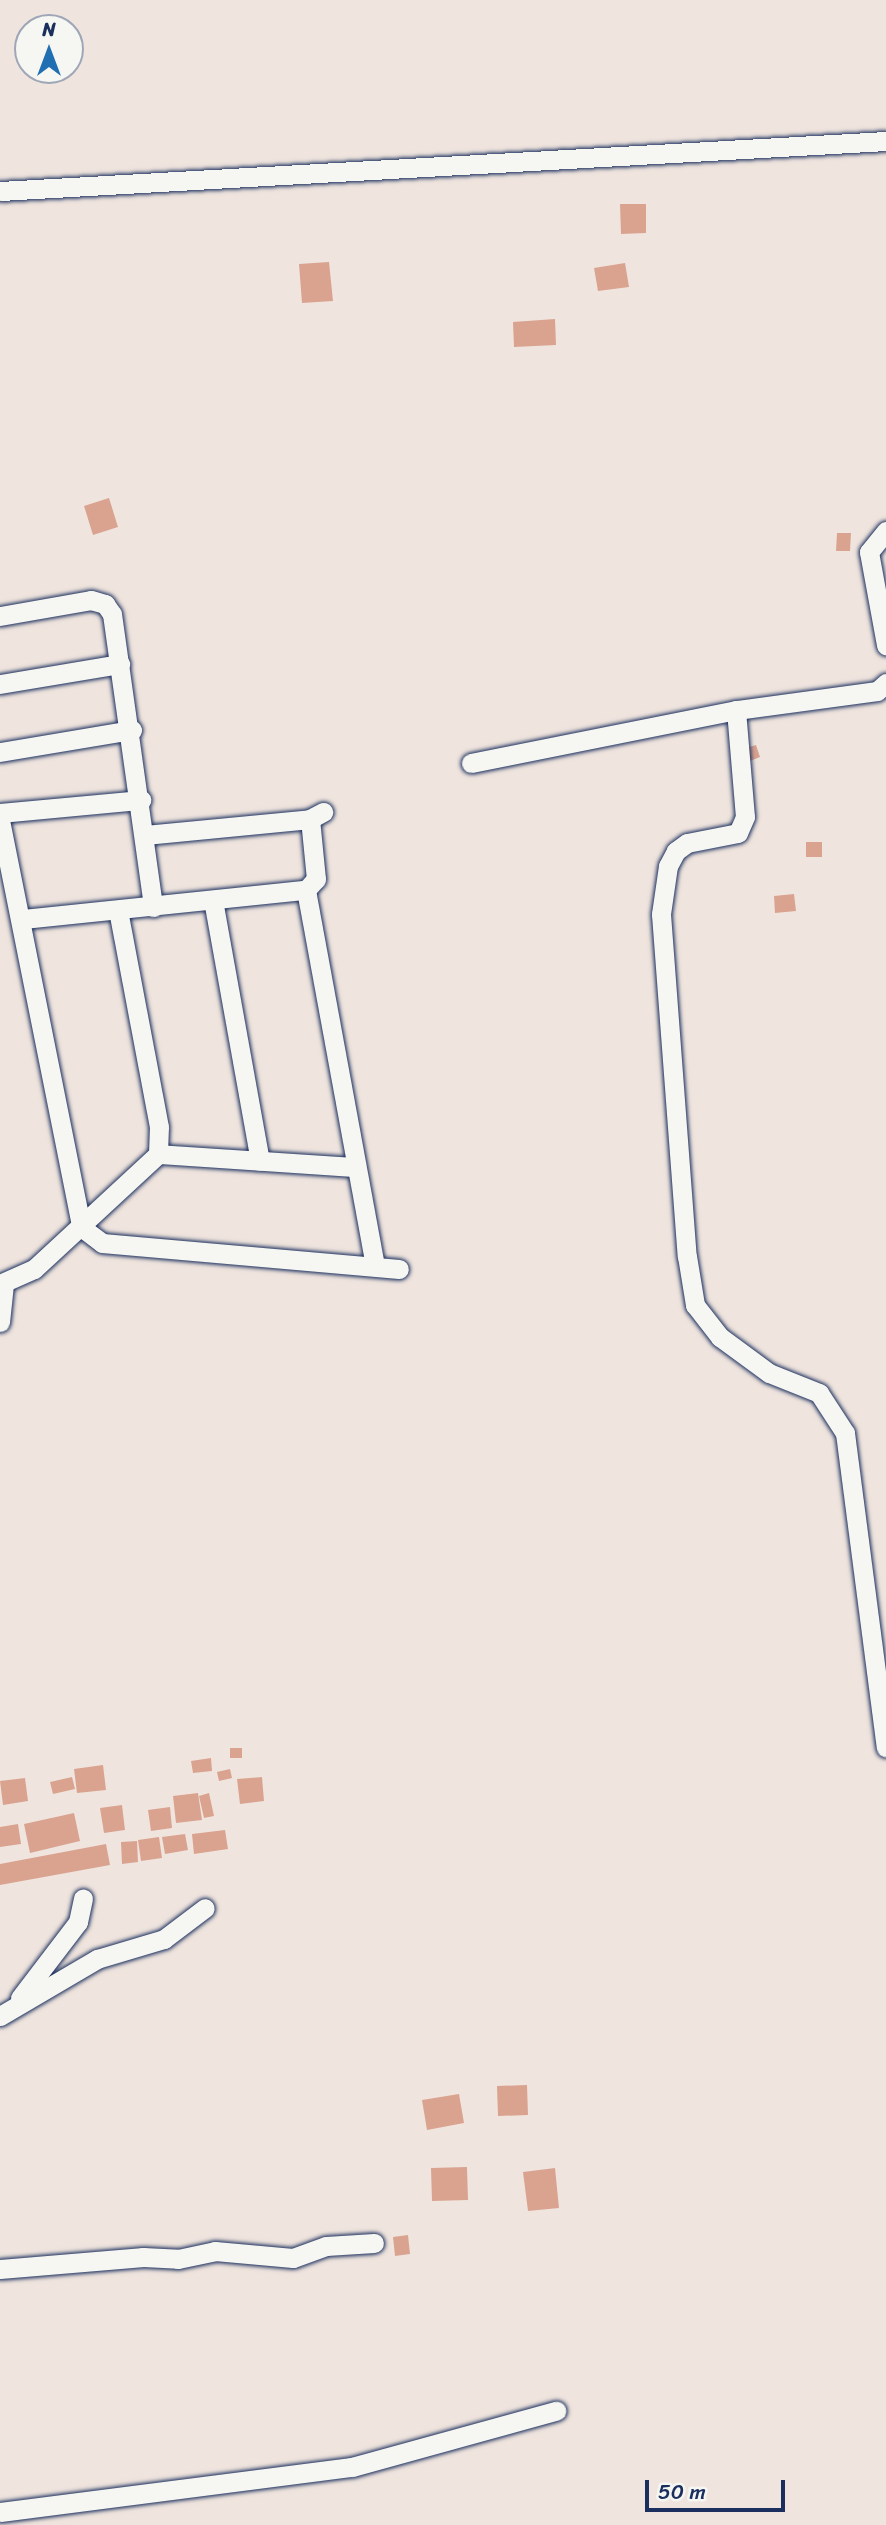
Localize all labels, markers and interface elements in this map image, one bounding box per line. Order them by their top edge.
text: N [42,13,56,46]
north arrow [14,14,84,84]
scale bar [648,2466,788,2510]
text: 50 m [658,2473,706,2511]

